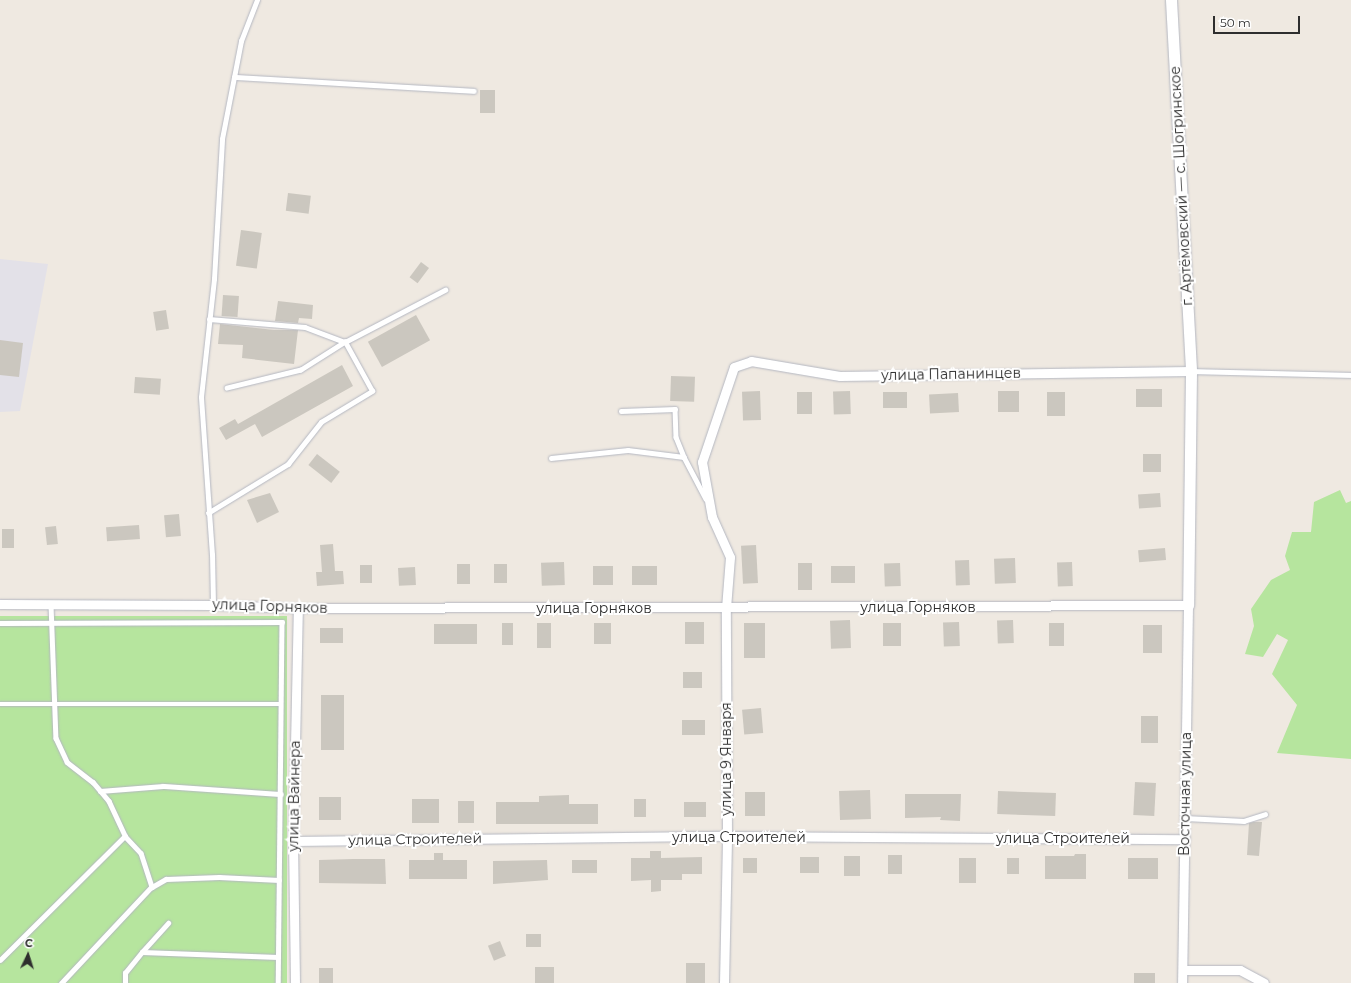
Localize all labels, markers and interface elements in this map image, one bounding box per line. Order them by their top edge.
scale bar [1215,8,1302,34]
text: 50 m [1220,15,1251,30]
street label: г. Артёмовский — с. Шогринское [1166,66,1196,306]
street label: улица Папанинцев [881,364,1021,384]
street label: улица Горняков [212,596,328,616]
street label: улица Горняков [860,599,976,615]
street label: улица Горняков [536,600,652,616]
street label: улица 9 Января [718,702,734,816]
street label: Восточная улица [1176,732,1194,856]
street label: улица Вайнера [285,740,303,852]
street label: улица Строителей [348,829,482,849]
street label: улица Строителей [672,829,806,845]
street label: улица Строителей [996,830,1130,846]
north arrow [8,935,48,975]
text: С [24,936,33,950]

